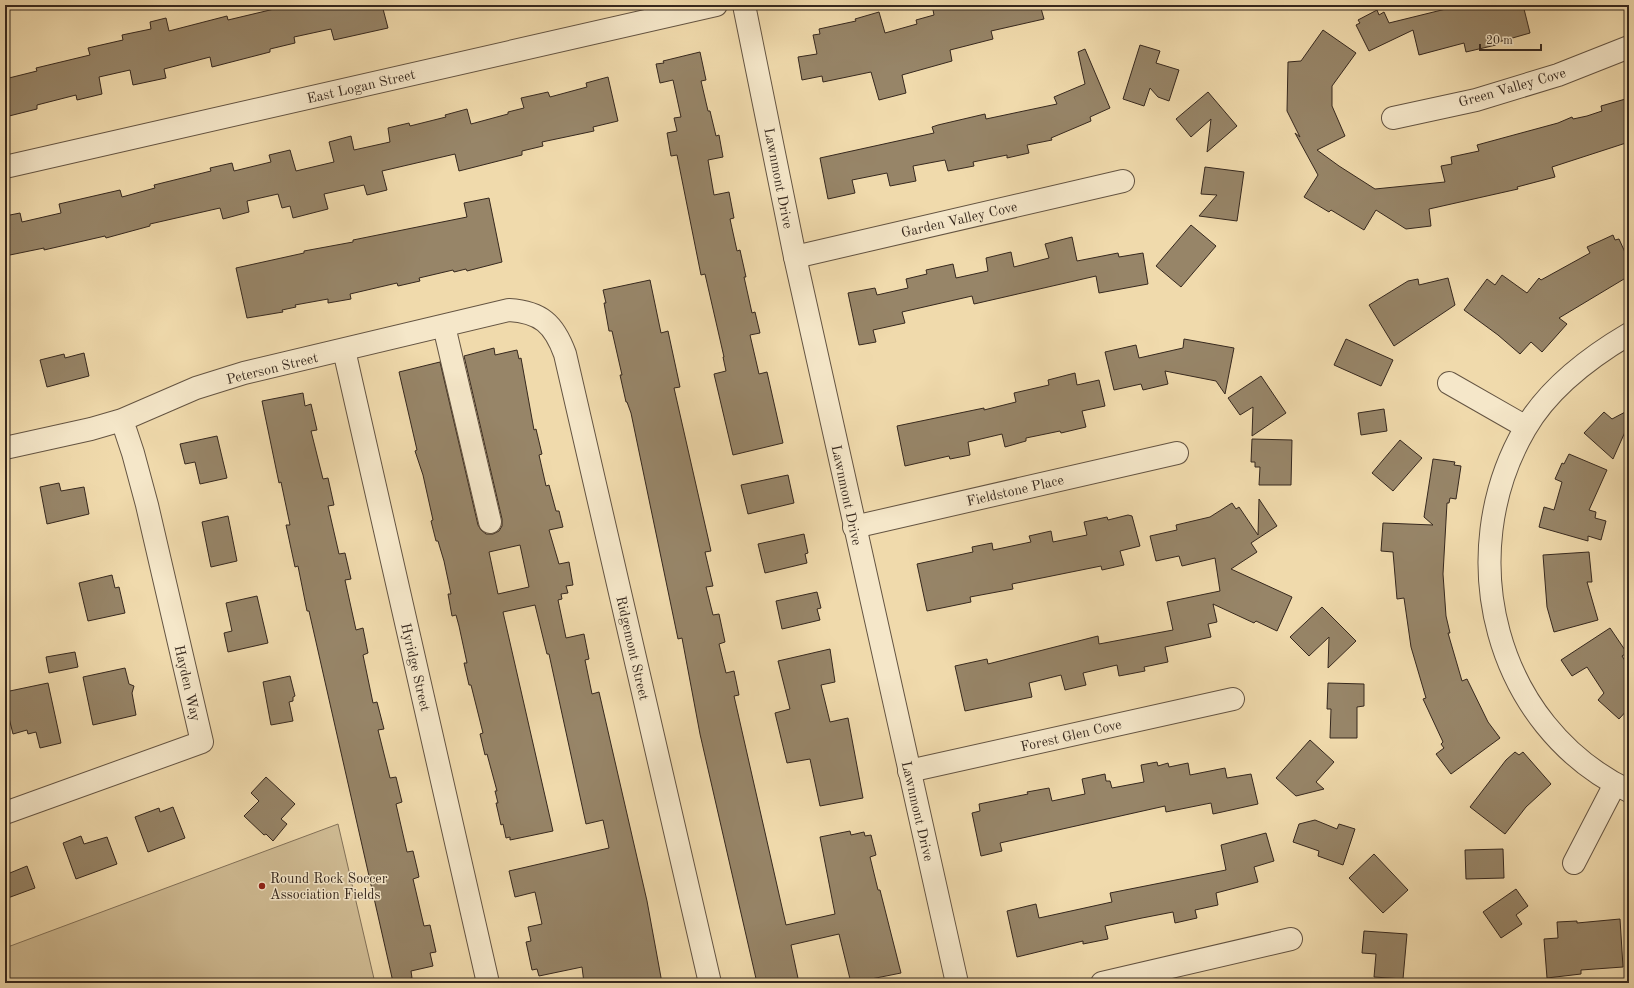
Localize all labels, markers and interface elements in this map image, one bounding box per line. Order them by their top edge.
scale bar [1480,26,1541,52]
text: 20 m [1486,35,1513,47]
street label: Green Valley Cove [1457,66,1568,110]
street label: East Logan Street [306,68,417,106]
street label: Lawnmont Drive [761,127,795,230]
street label: Garden Valley Cove [900,200,1019,240]
street label: Peterson Street [225,351,320,387]
street label: Lawnmont Drive [829,444,864,547]
street label: Fieldstone Place [965,473,1065,509]
street label: Ridgemont Street [613,595,651,702]
street label: Hyridge Street [398,622,432,713]
street label: Hayden Way [171,644,203,723]
street label: Forest Glen Cove [1019,718,1123,754]
street label: Lawnmont Drive [899,760,935,863]
place label: Round Rock Soccer Association Fields [270,872,388,902]
marker: Round Rock Soccer Association Fields [257,881,267,891]

